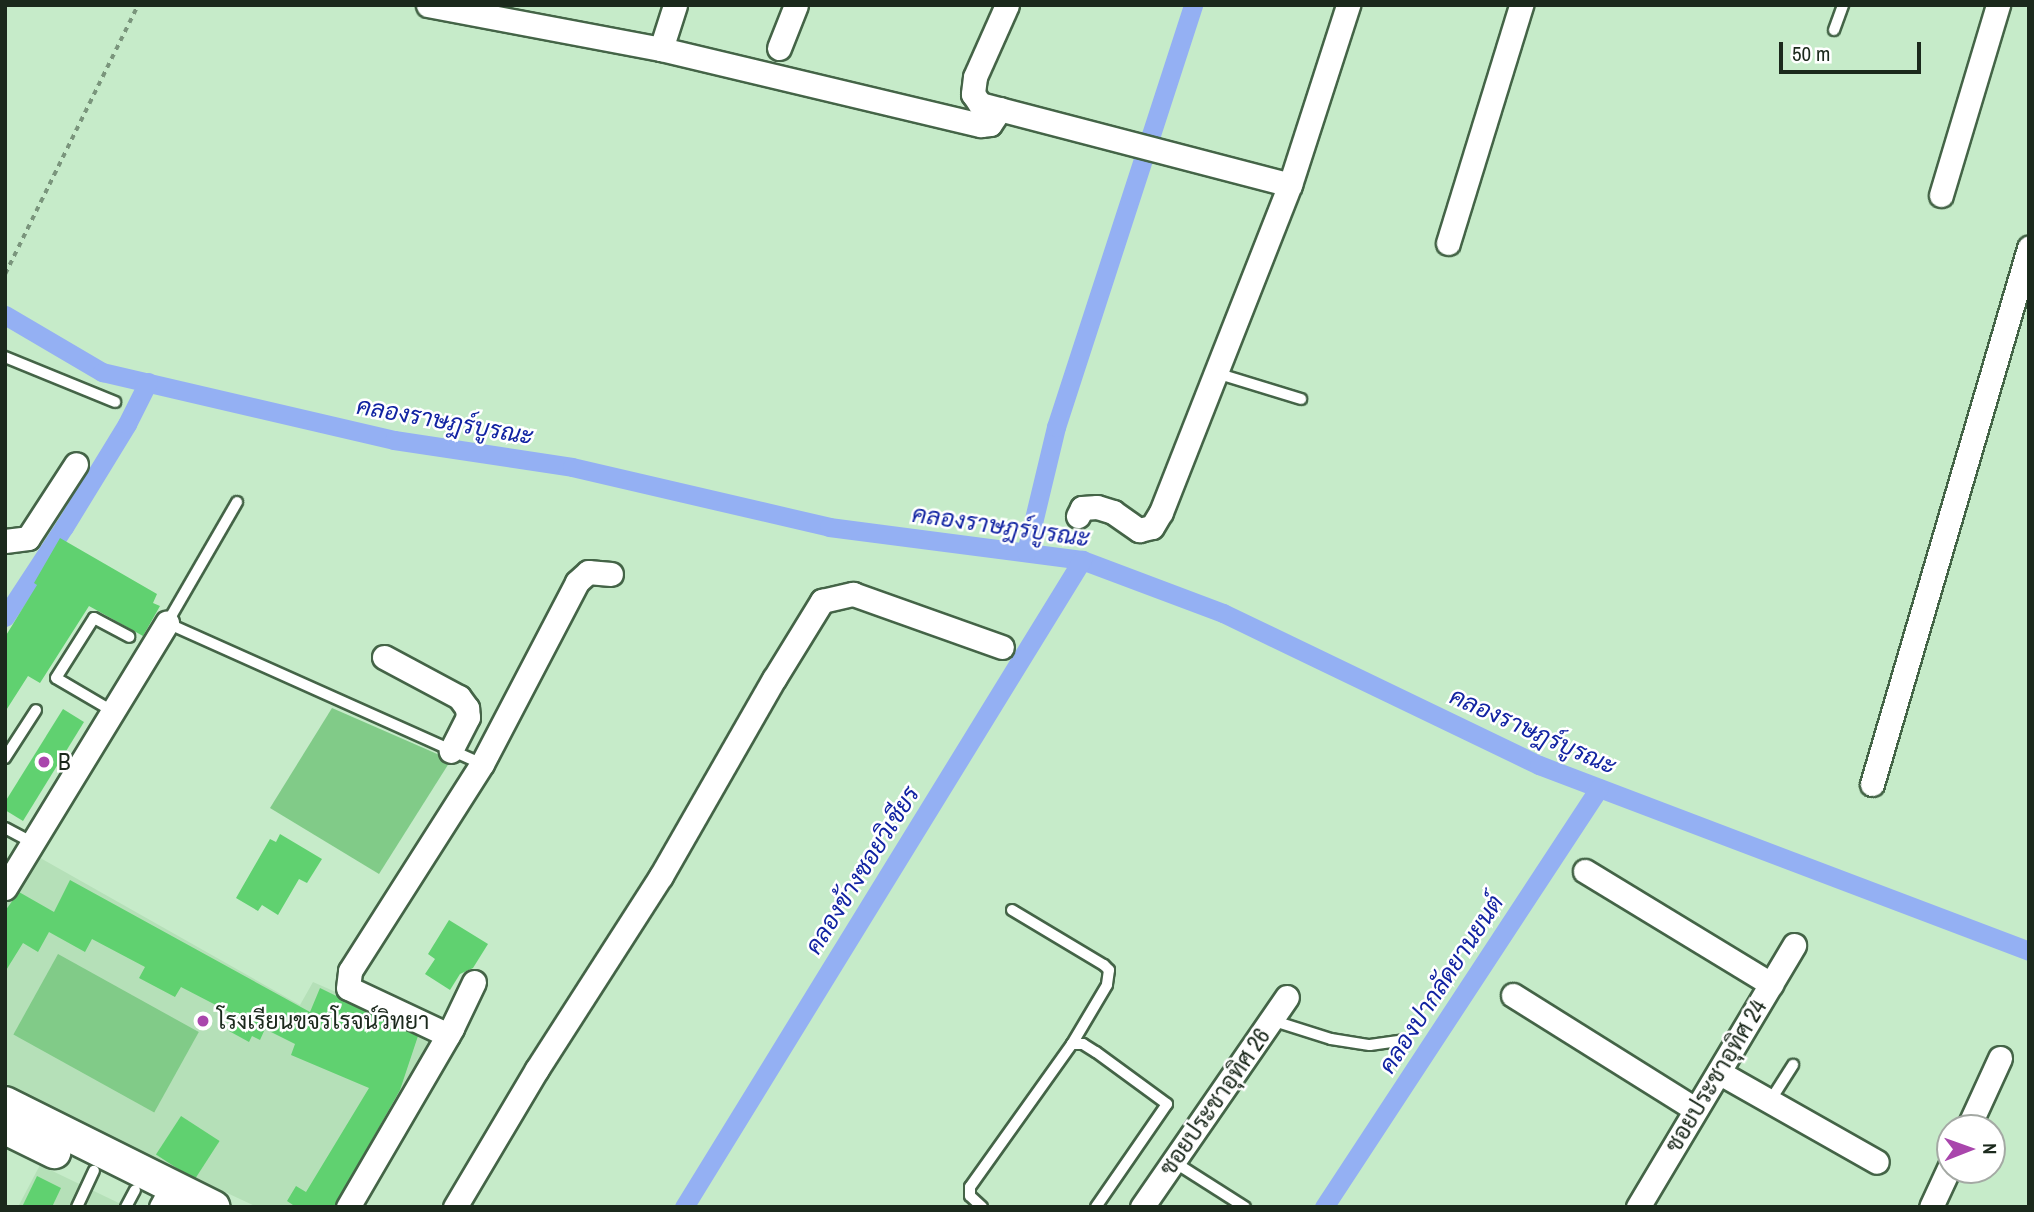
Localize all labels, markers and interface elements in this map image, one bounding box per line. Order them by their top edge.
scale bar [1782,28,1924,72]
text: 50 m [1792,39,1830,68]
water label: คลองราษฎร์บูรณะ [354,391,536,451]
water label: คลองราษฎร์บูรณะ [910,499,1092,553]
water label: คลองราษฎร์บูรณะ [1445,681,1621,781]
place label: B [58,748,71,776]
marker: B [36,754,52,770]
water label: คลองข้างซอยวิเชียร [799,781,925,959]
water label: คลองปากลัดยานยนต์ [1373,889,1509,1079]
street label: ซอยประชาอุทิศ 24 [1660,995,1772,1157]
place label: โรงเรียนขจรโรจน์วิทยา [217,1007,429,1035]
marker: โรงเรียนขจรโรจน์วิทยา [195,1013,211,1029]
street label: ซอยประชาอุทิศ 26 [1154,1023,1276,1181]
north arrow [1936,1114,2006,1184]
text: N [1977,1143,2003,1155]

